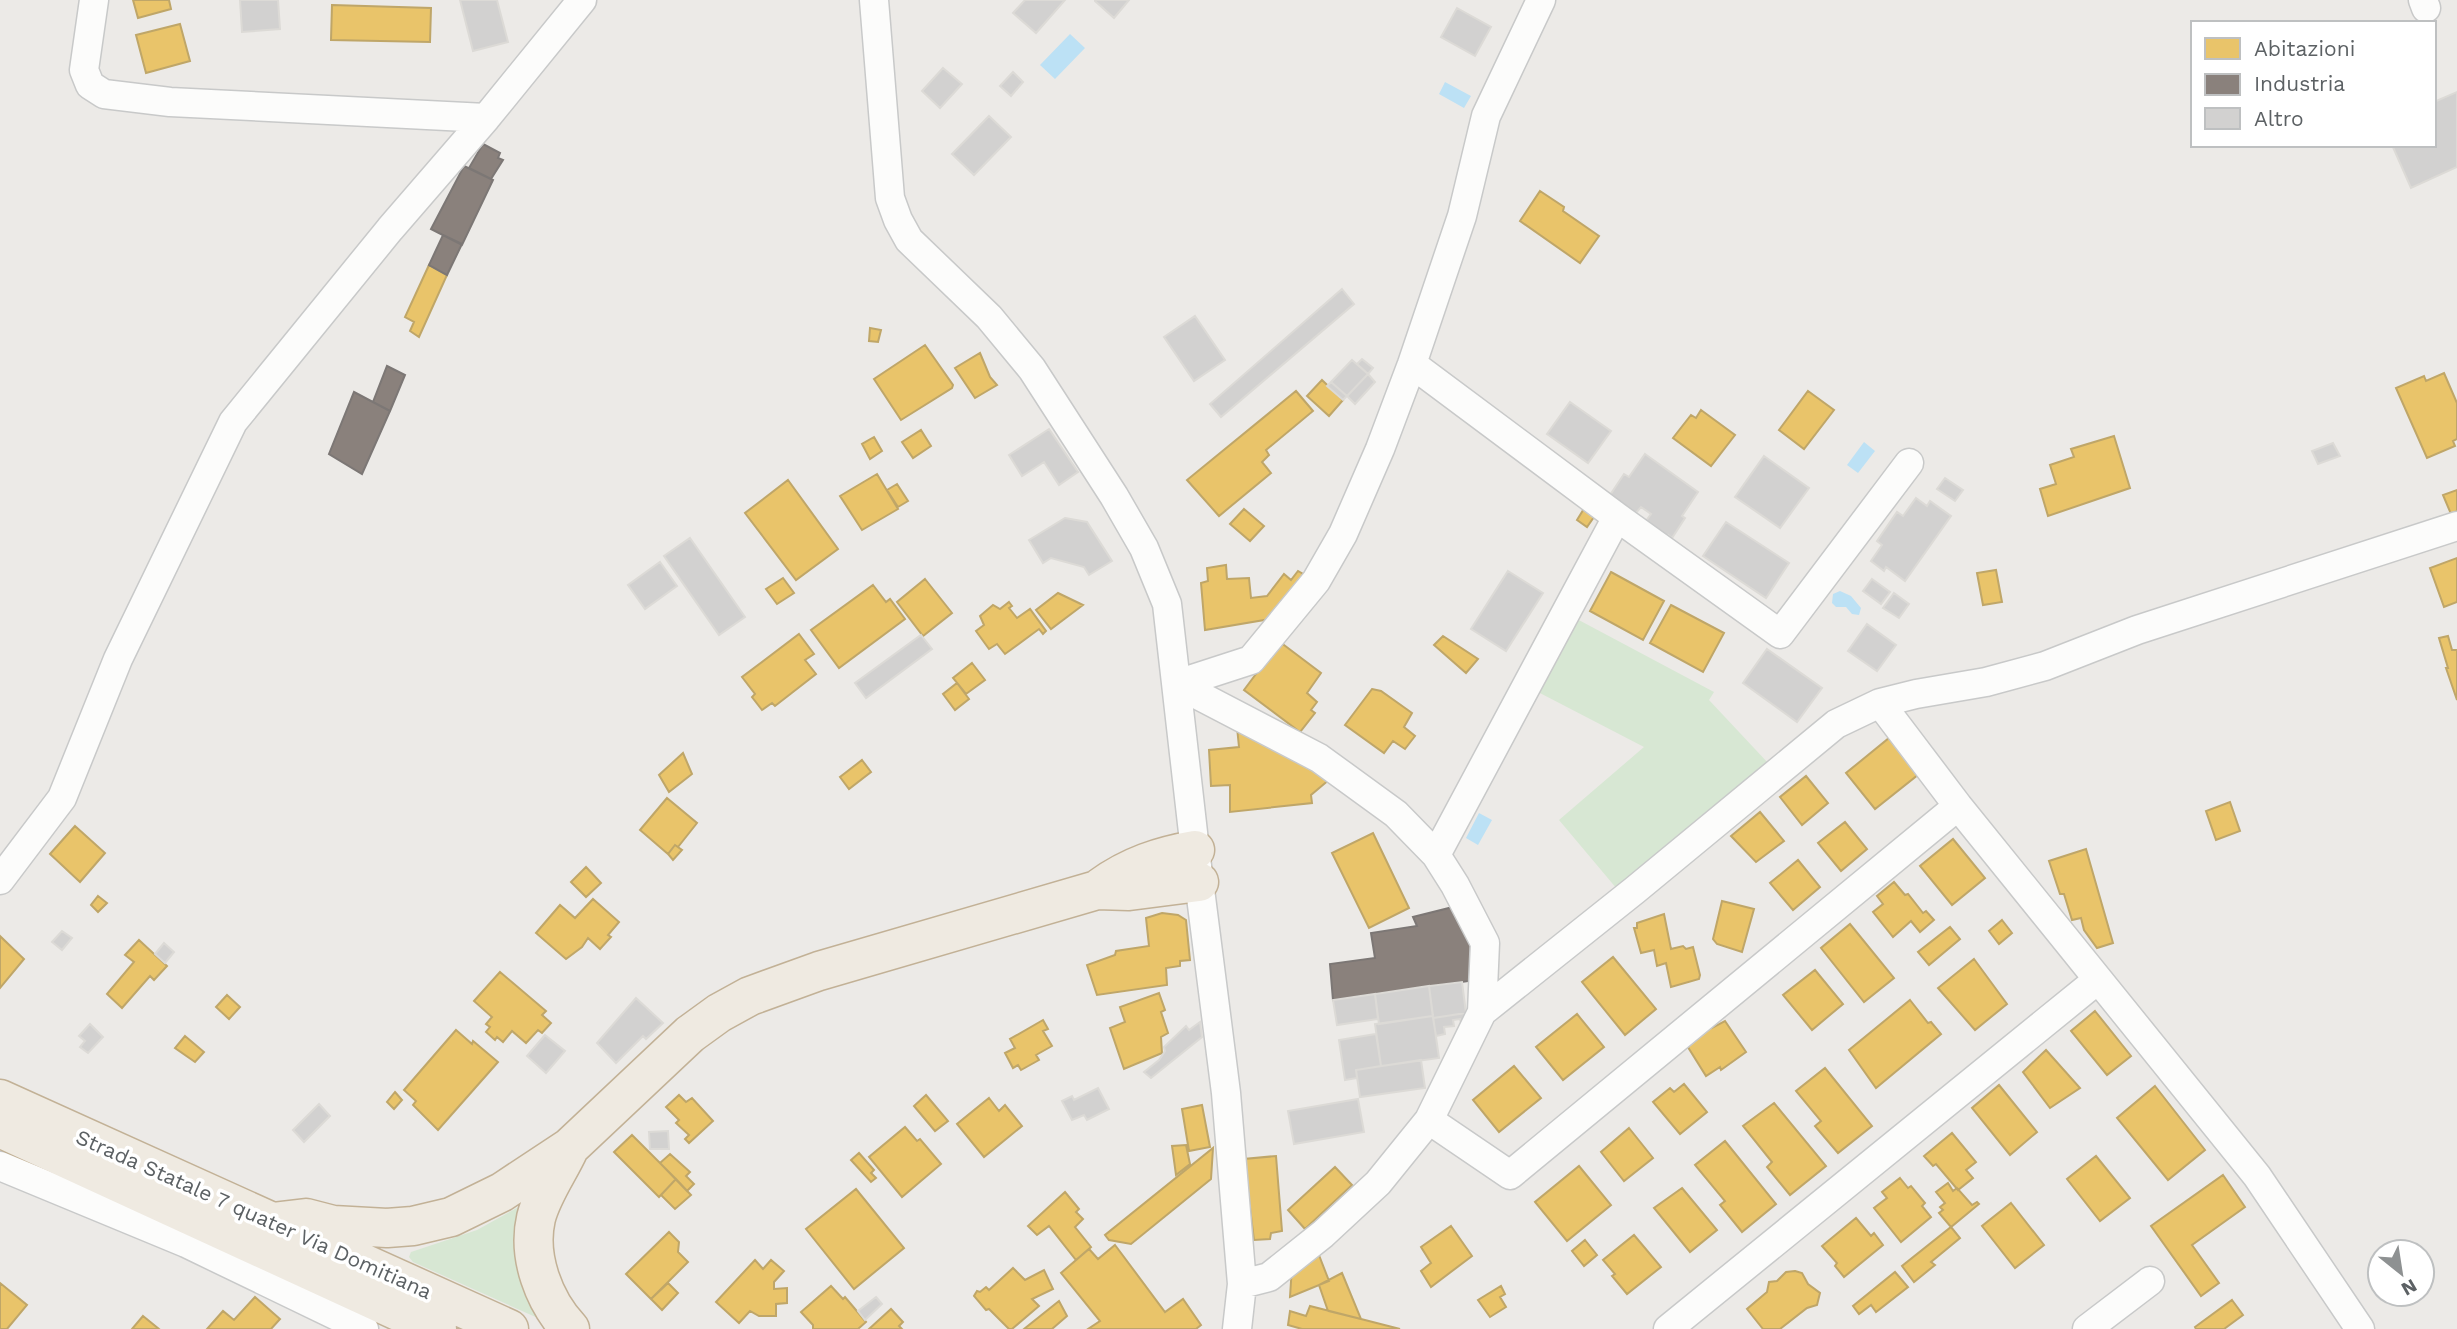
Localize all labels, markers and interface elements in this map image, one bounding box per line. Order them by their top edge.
legend [2191,21,2436,147]
text: Abitazioni [2254,36,2355,61]
text: Industria [2254,71,2345,96]
text: Altro [2254,106,2304,131]
street label: Strada Statale 7 quater Via Domitiana [72,1124,436,1304]
north arrow [2366,1238,2436,1308]
text: N [2397,1274,2421,1301]

